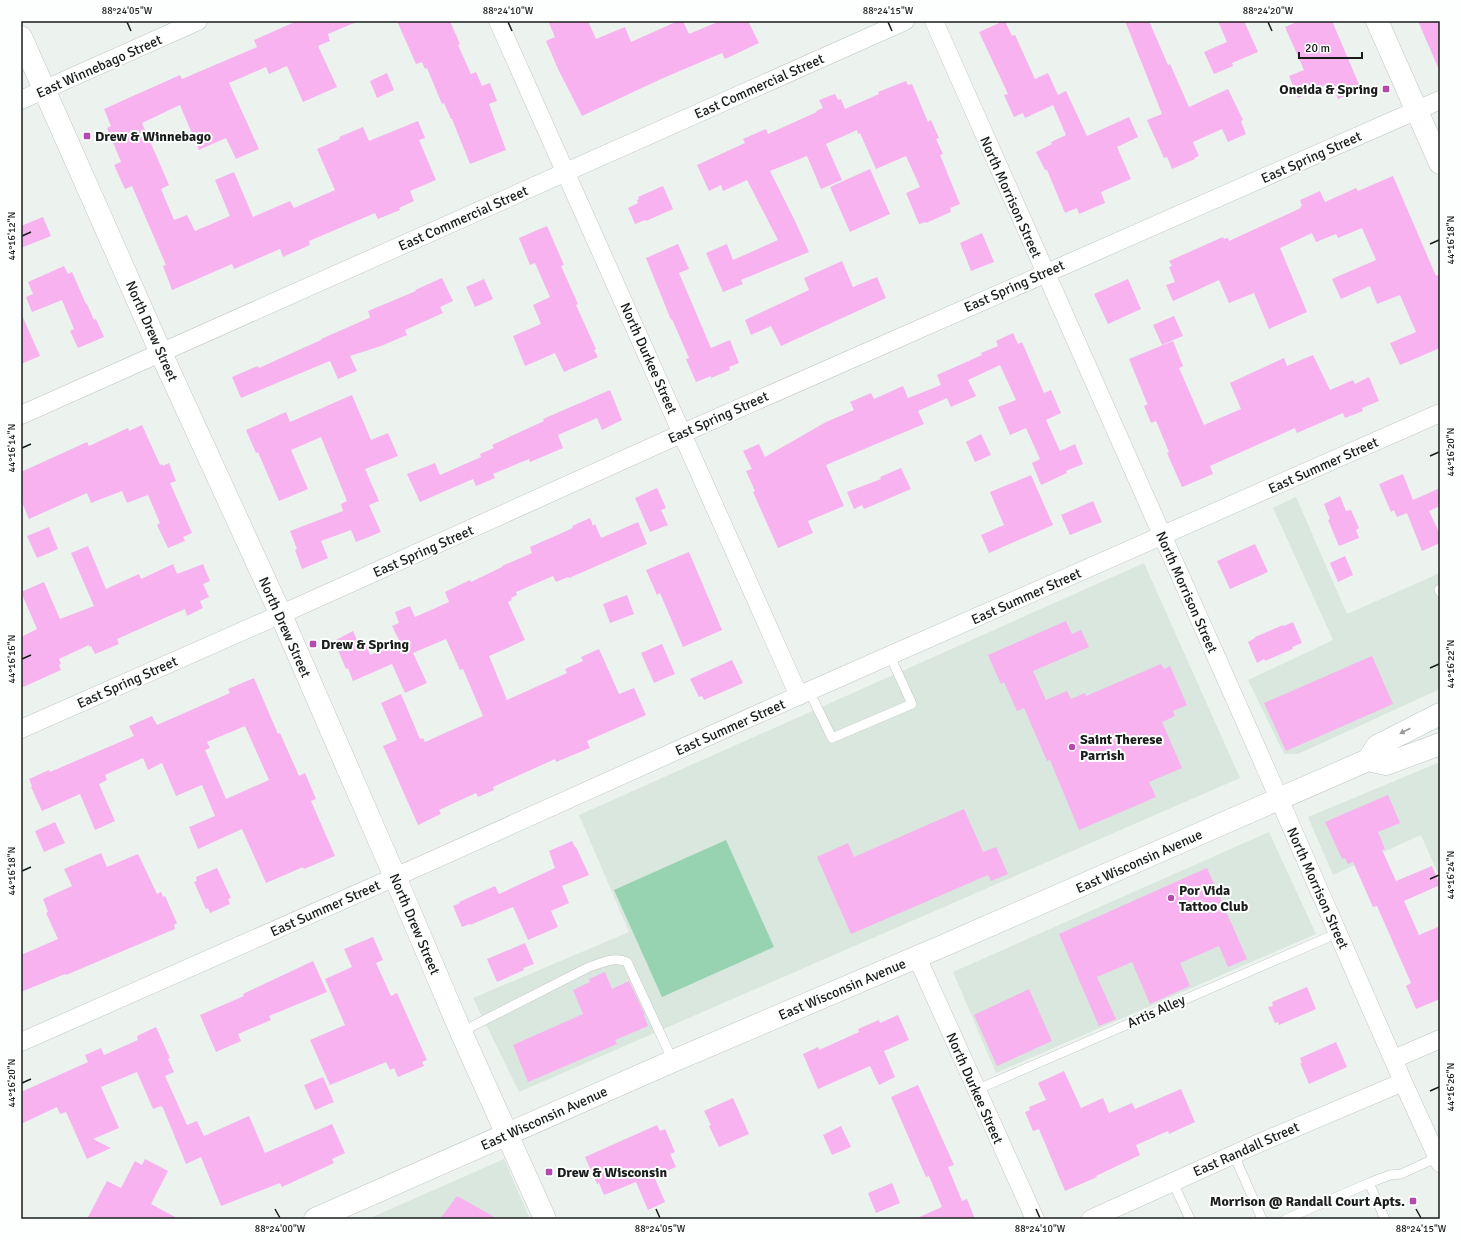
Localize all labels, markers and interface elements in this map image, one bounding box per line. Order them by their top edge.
text: 88°24'05"W [102,5,153,17]
text: 88°24'10"W [483,5,534,17]
text: 88°24'15"W [863,5,914,17]
text: 88°24'20"W [1243,5,1294,17]
street label: East Winnebago Street [34,31,165,102]
scale bar [1299,34,1362,60]
text: 20 m [1305,41,1330,56]
street label: East Commercial Street [692,50,827,123]
place label: Oneida & Spring [1279,81,1378,98]
marker: Oneida & Spring [1381,84,1391,94]
place label: Drew & Winnebago [95,128,211,145]
street label: East Spring Street [1258,128,1364,187]
marker: Drew & Winnebago [82,131,92,141]
street label: North Morrison Street [976,134,1045,261]
street label: East Commercial Street [396,182,531,255]
text: 44°16'12"N [6,212,18,260]
text: 44°16'18"N [1445,216,1457,264]
street label: East Spring Street [961,257,1067,316]
street label: North Drew Street [122,278,181,384]
street label: North Durkee Street [616,300,681,417]
street label: East Spring Street [665,388,771,447]
text: 44°16'14"N [6,424,18,472]
text: 44°16'20"N [1445,428,1457,476]
street label: East Summer Street [1266,434,1381,497]
street label: East Spring Street [370,522,476,581]
street label: North Morrison Street [1152,529,1221,656]
street label: East Summer Street [969,565,1084,628]
street label: North Drew Street [255,574,314,680]
text: 44°16'16"N [6,635,18,683]
place label: Drew & Spring [321,636,409,653]
marker: Drew & Spring [308,639,318,649]
text: 44°16'22"N [1445,640,1457,688]
street label: East Spring Street [74,653,180,712]
street label: East Summer Street [673,696,788,759]
one-way arrow [1399,728,1411,734]
place label: Saint Therese Parrish [1080,731,1162,764]
marker: Saint Therese Parrish [1067,742,1077,752]
street label: North Morrison Street [1283,825,1352,952]
street label: East Wisconsin Avenue [1073,826,1205,897]
text: 44°16'18"N [6,847,18,895]
text: 44°16'24"N [1445,851,1457,899]
street label: North Drew Street [386,871,444,977]
street label: East Summer Street [268,877,383,940]
place label: Por Vida Tattoo Club [1179,882,1249,915]
marker: Por Vida Tattoo Club [1166,893,1176,903]
street label: East Wisconsin Avenue [776,955,908,1024]
street label: Artis Alley [1125,991,1188,1032]
street label: North Durkee Street [942,1030,1007,1147]
text: 44°16'20"N [6,1059,18,1107]
text: 44°16'26"N [1445,1063,1457,1111]
street label: East Wisconsin Avenue [478,1083,610,1154]
street label: East Randall Street [1191,1118,1302,1180]
place label: Drew & Wisconsin [557,1164,667,1181]
marker: Drew & Wisconsin [544,1167,554,1177]
place label: Morrison @ Randall Court Apts. [1210,1193,1405,1210]
marker: Morrison @ Randall Court Apts. [1408,1196,1418,1206]
text: 88°24'00"W [255,1223,306,1235]
text: 88°24'05"W [635,1223,686,1235]
text: 88°24'10"W [1015,1223,1066,1235]
text: 88°24'15"W [1396,1223,1447,1235]

